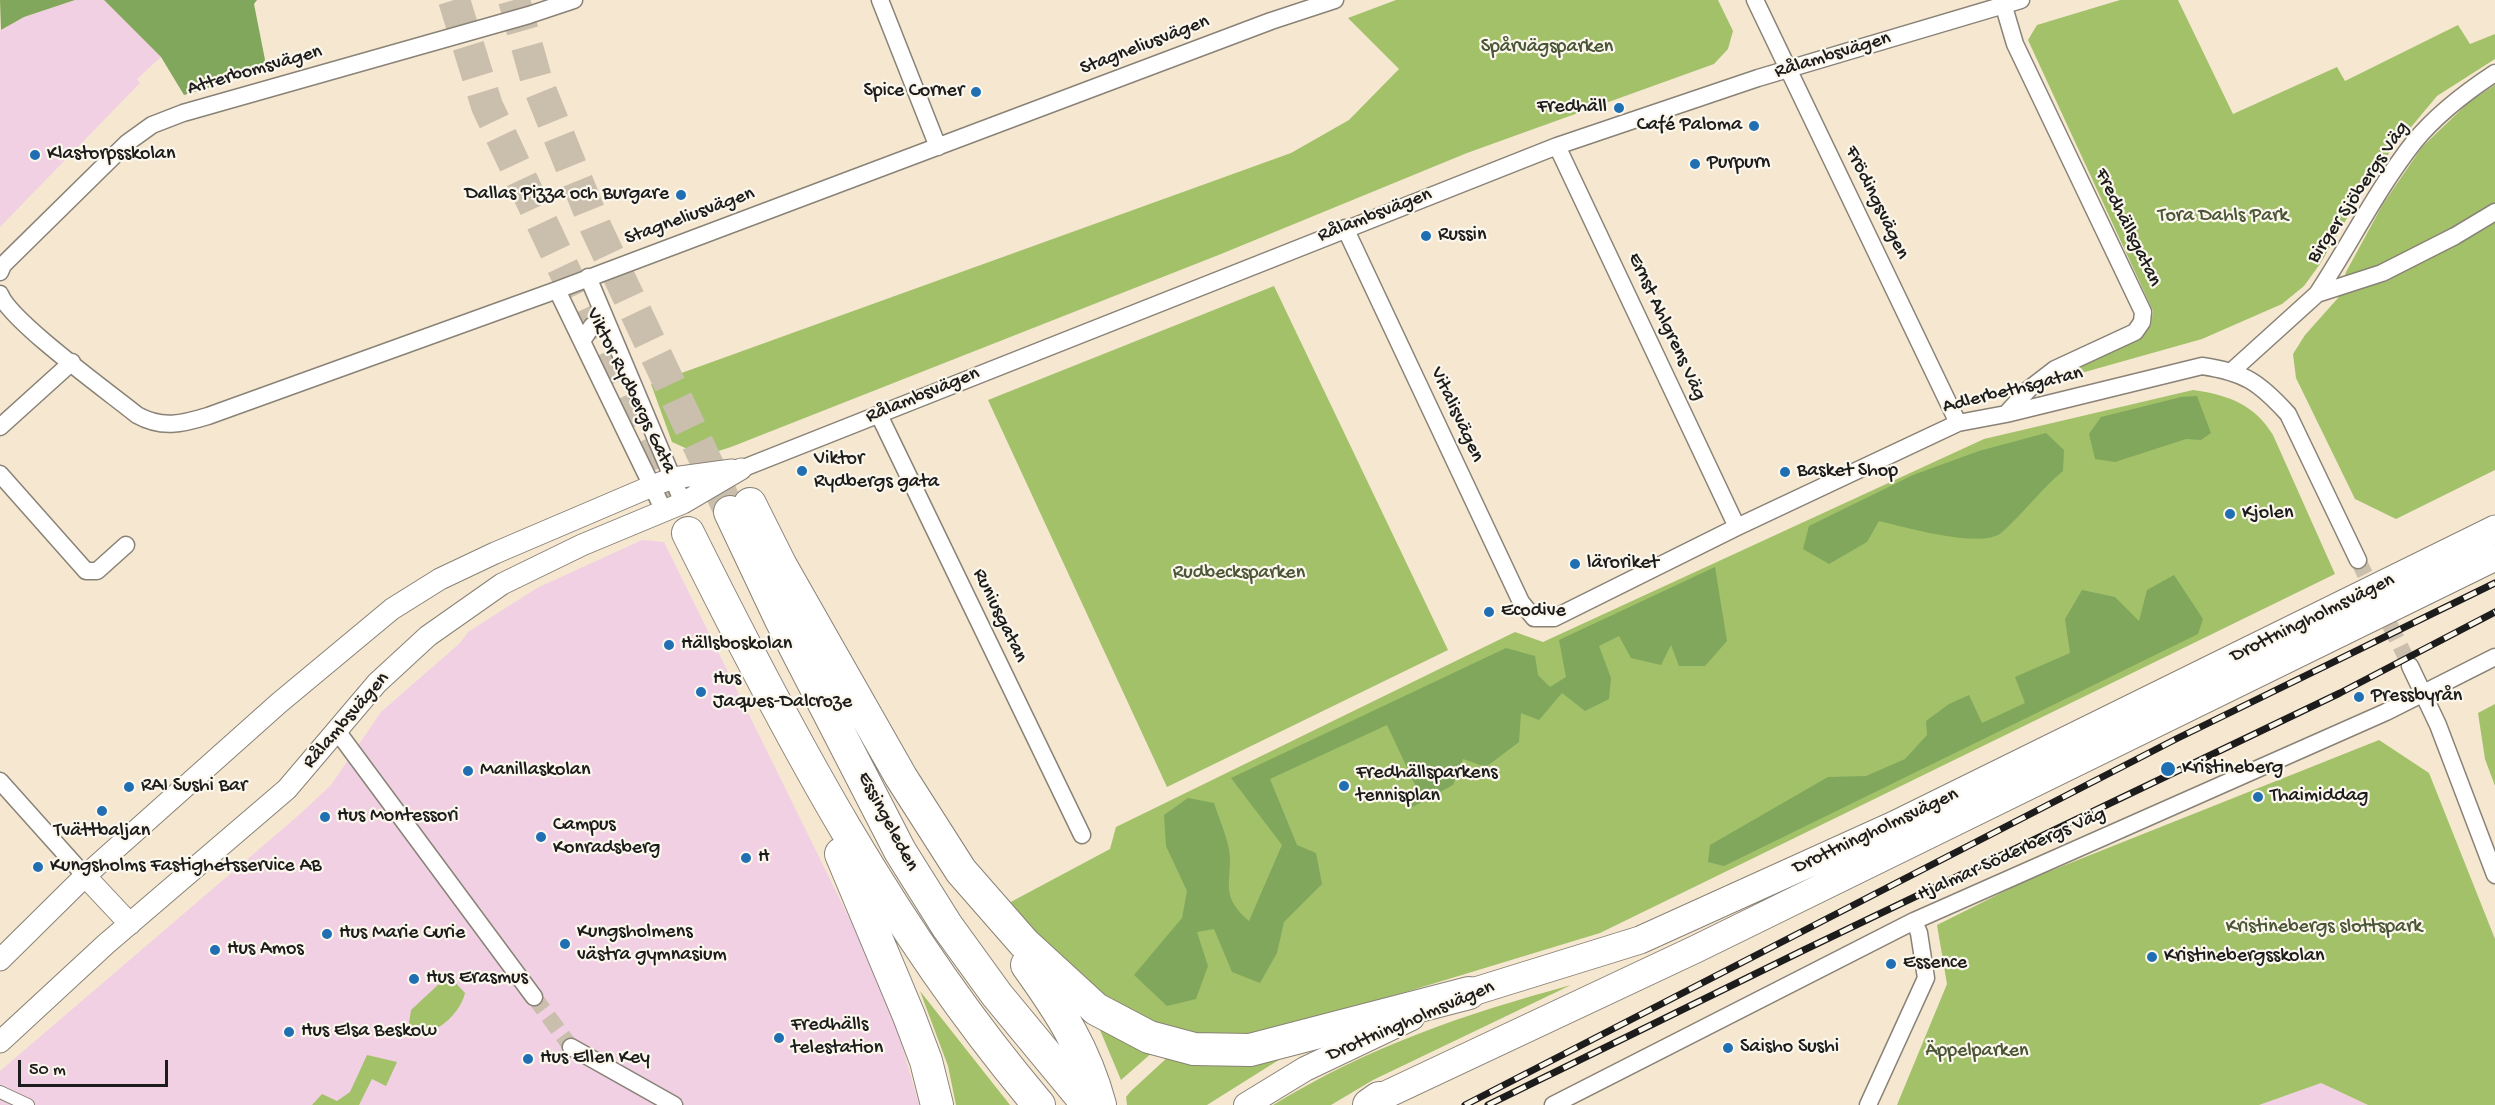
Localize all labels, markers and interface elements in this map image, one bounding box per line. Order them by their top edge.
street label: Stagneliusvägen [1077,10,1213,82]
street label: Rålambsvägen [1772,27,1894,85]
park label: Spårvägsparken [1481,36,1613,60]
street label: Atterbomsvägen [185,40,325,102]
place label: Spice Corner [863,80,964,104]
marker: Spice Corner [969,85,983,99]
place label: Fredhäll [1537,96,1607,120]
marker: Fredhäll [1612,101,1626,115]
place label: Café Paloma [1637,114,1742,138]
street label: Birger Sjöbergs Väg [2303,118,2415,268]
marker: Café Paloma [1747,119,1761,133]
street label: Frödingsvägen [1838,142,1914,264]
place label: Klastorpsskolan [47,143,175,167]
marker: Klastorpsskolan [28,148,42,162]
place label: Purpurn [1707,152,1770,176]
marker: Purpurn [1688,157,1702,171]
street label: Fredhällsgatan [2088,165,2166,291]
street label: Stagneliusvägen [622,182,758,252]
place label: Dallas Pizza och Burgare [465,183,669,207]
street label: Rålambsvägen [1315,183,1435,249]
marker: Dallas Pizza och Burgare [674,188,688,202]
park label: Tora Dahls Park [2158,205,2288,229]
place label: Russin [1438,224,1486,248]
marker: Russin [1419,229,1433,243]
street label: Ernst Ahlgrens Väg [1621,249,1711,405]
street label: Viktor Rydbergs Gata [579,304,681,478]
street label: Rålambsvägen [863,362,983,430]
street label: Adlerbethsgatan [1940,362,2086,420]
street label: Vitalisvägen [1424,364,1488,466]
place label: Viktor Rydbergs gata [814,448,939,495]
place label: Basket Shop [1797,460,1898,484]
marker: Viktor Rydbergs gata [795,464,809,478]
marker: Basket Shop [1778,465,1792,479]
place label: Kjolen [2242,502,2293,526]
marker: Kjolen [2223,507,2237,521]
place label: läroriket [1587,552,1659,576]
marker: läroriket [1568,557,1582,571]
park label: Rudbecksparken [1173,562,1305,586]
street label: Runiusgatan [966,565,1032,667]
street label: Drottningholmsvägen [2227,569,2399,669]
place label: Ecodive [1501,600,1566,624]
marker: Ecodive [1482,605,1496,619]
place label: Hällsboskolan [681,633,792,657]
marker: Hällsboskolan [662,638,676,652]
street label: Rålambsvägen [298,668,396,774]
place label: Hus Jaques-Dalcroze [713,668,852,715]
marker: Hus Jaques-Dalcroze [694,685,708,699]
place label: Pressbyrån [2371,685,2462,709]
marker: Pressbyrån [2352,690,2366,704]
place label: Kristineberg [2182,757,2283,781]
place label: Manillaskolan [480,759,590,783]
marker: Kristineberg [2159,760,2177,778]
place label: Fredhällsparkens tennisplan [1356,762,1498,809]
marker: Manillaskolan [461,764,475,778]
street label: Essingeleden [851,768,923,876]
place label: RAI Sushi Bar [141,775,247,799]
marker: Fredhällsparkens tennisplan [1337,779,1351,793]
marker: RAI Sushi Bar [122,780,136,794]
street label: Drottningholmsvägen [1789,783,1963,881]
place label: Thaimiddag [2270,785,2368,809]
marker: Thaimiddag [2251,790,2265,804]
street label: Hjalmar Söderbergs Väg [1914,803,2110,907]
marker: Tvättbaljan [95,804,109,818]
place label: Hus Montessori [337,805,459,829]
marker: Hus Montessori [318,810,332,824]
place label: Campus Konradsberg [553,814,660,861]
place label: Tvättbaljan [54,820,150,844]
marker: Campus Konradsberg [534,830,548,844]
place label: H [758,846,769,870]
marker: H [739,851,753,865]
place label: Kungsholms Fastighetsservice AB [50,855,321,879]
marker: Kungsholms Fastighetsservice AB [31,860,45,874]
park label: Kristinebergs slottspark [2226,916,2422,940]
place label: Kungsholmens västra gymnasium [577,921,727,968]
place label: Hus Marie Curie [339,922,465,946]
marker: Hus Marie Curie [320,927,334,941]
marker: Kungsholmens västra gymnasium [558,937,572,951]
place label: Hus Amos [227,938,304,962]
marker: Hus Amos [208,943,222,957]
place label: Kristinebergsskolan [2164,945,2324,969]
marker: Kristinebergsskolan [2145,950,2159,964]
place label: Essence [1903,952,1967,976]
marker: Essence [1884,957,1898,971]
place label: Hus Erasmus [426,967,528,991]
marker: Hus Erasmus [407,972,421,986]
street label: Drottningholmsvägen [1324,976,1498,1068]
place label: Fredhälls telestation [791,1014,883,1061]
place label: Hus Elsa Beskow [301,1020,437,1044]
marker: Hus Elsa Beskow [282,1025,296,1039]
marker: Fredhälls telestation [772,1031,786,1045]
place label: Saisho Sushi [1740,1036,1839,1060]
park label: Äppelparken [1926,1040,2028,1064]
marker: Saisho Sushi [1721,1041,1735,1055]
place label: Hus Ellen Key [540,1047,650,1071]
scale bar [21,1048,171,1086]
marker: Hus Ellen Key [521,1052,535,1066]
text: 50 m [29,1060,66,1081]

